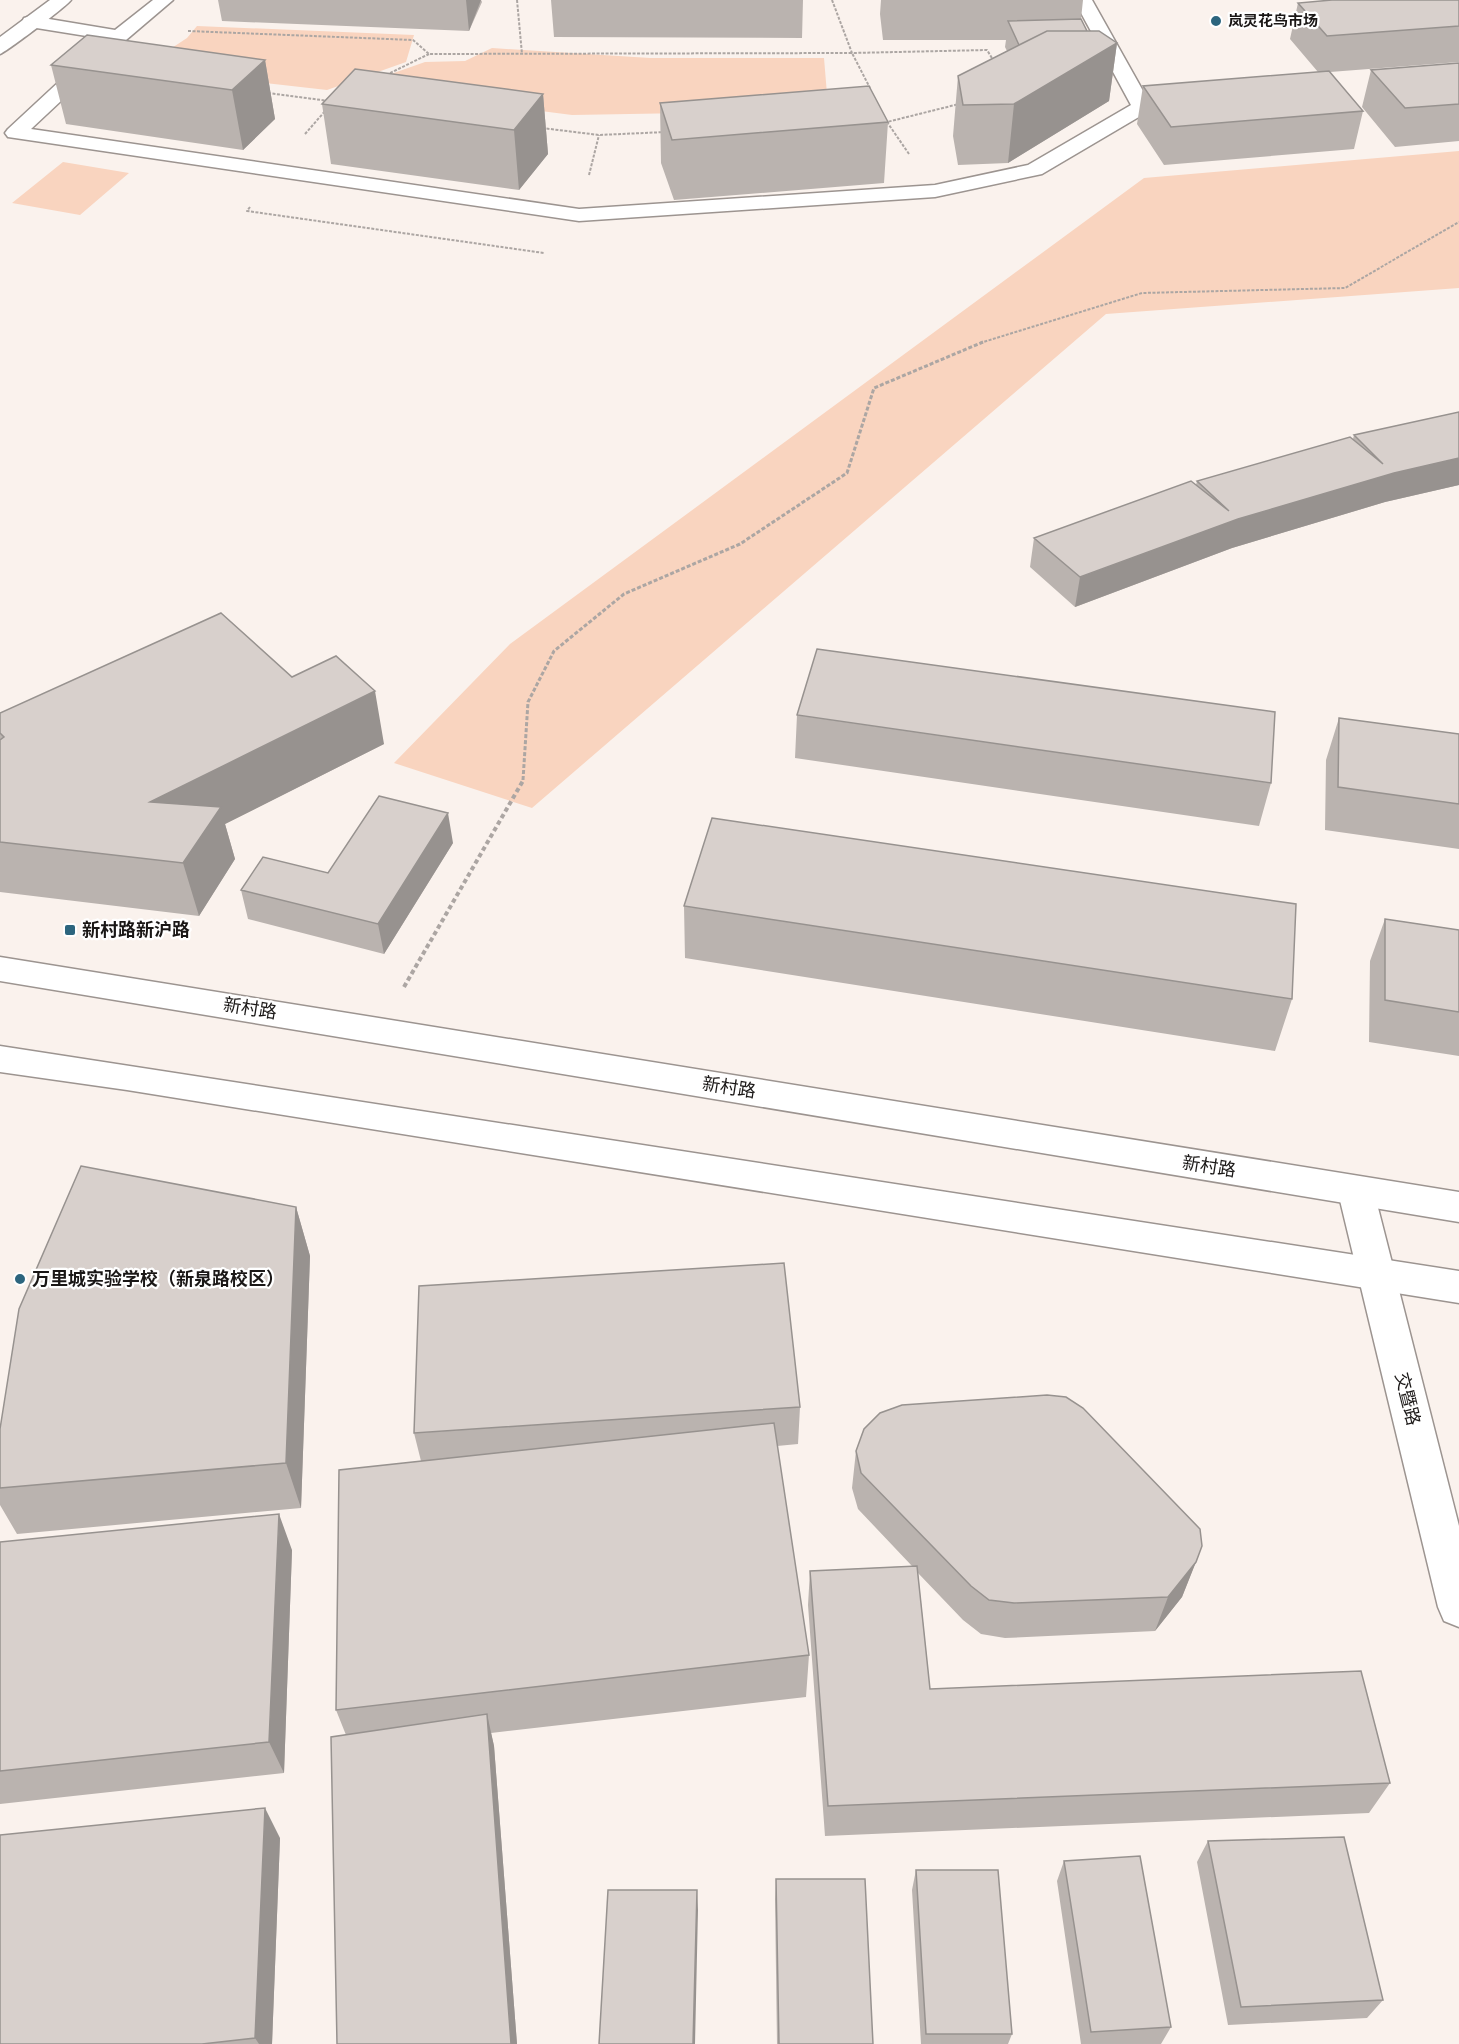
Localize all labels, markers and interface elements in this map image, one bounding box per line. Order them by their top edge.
place label: 岚灵花鸟市场 [1228,11,1318,32]
marker: 岚灵花鸟市场 [1209,14,1223,28]
place label: 新村路新沪路 [82,918,190,943]
marker: 新村路新沪路 [63,923,77,937]
street label: 新村路 [221,992,279,1026]
street label: 新村路 [700,1071,758,1105]
street label: 新村路 [1180,1150,1238,1184]
place label: 万里城实验学校（新泉路校区） [32,1267,284,1292]
marker: 万里城实验学校（新泉路校区） [13,1272,27,1286]
street label: 交暨路 [1388,1370,1426,1428]

